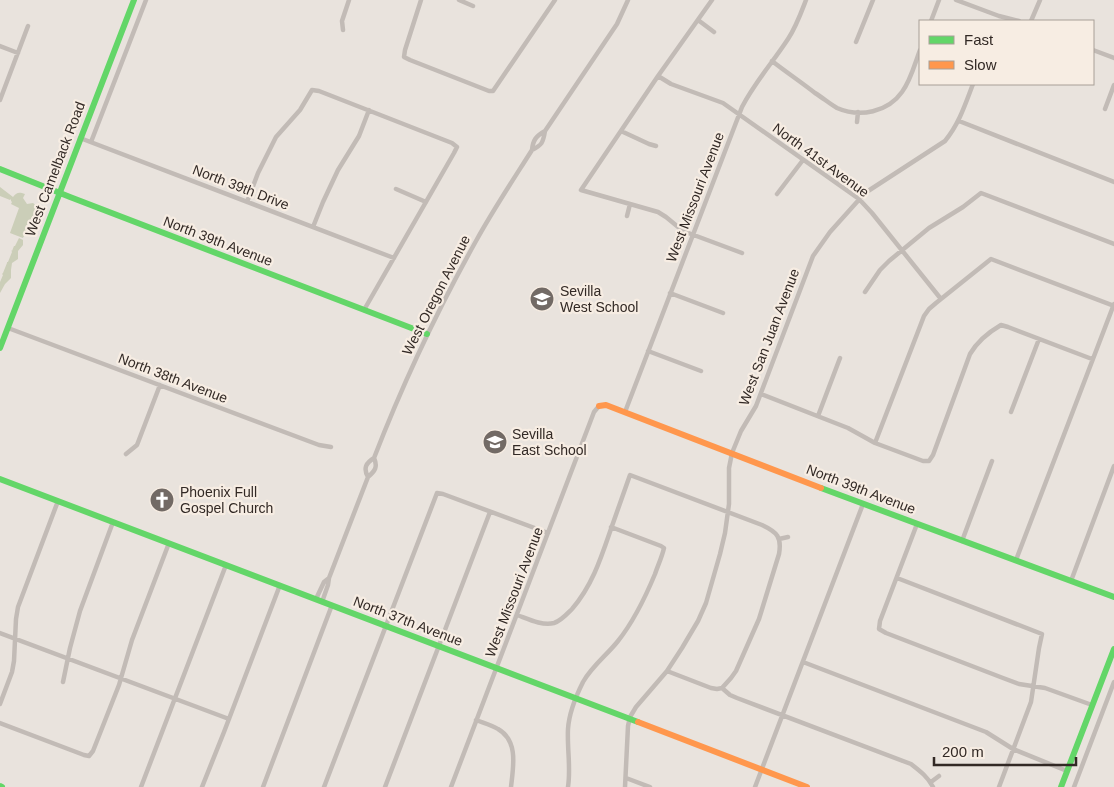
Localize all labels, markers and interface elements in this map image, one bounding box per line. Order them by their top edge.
legend [919,20,1094,85]
text: Fast [964,31,994,48]
text: Slow [964,56,997,73]
street label: West Camelback Road [22,99,88,239]
street label: North 41st Avenue [770,120,872,200]
street label: West Missouri Avenue [663,130,727,264]
street label: North 39th Drive [191,161,292,213]
street label: North 39th Avenue [161,213,275,269]
street label: West Oregon Avenue [399,232,473,358]
street label: West San Juan Avenue [736,266,803,408]
place label: Sevilla West School [560,283,638,315]
school or university icon: Sevilla West School [529,286,555,312]
street label: North 38th Avenue [116,350,230,406]
place label: Sevilla East School [512,426,587,458]
school or university icon: Sevilla East School [482,429,508,455]
street label: North 39th Avenue [804,461,918,517]
place label: Phoenix Full Gospel Church [180,484,273,516]
church icon: Phoenix Full Gospel Church [149,487,175,513]
street label: West Missouri Avenue [482,525,546,659]
street label: North 37th Avenue [351,593,465,649]
scale bar [934,734,1076,766]
text: 200 m [942,743,984,760]

